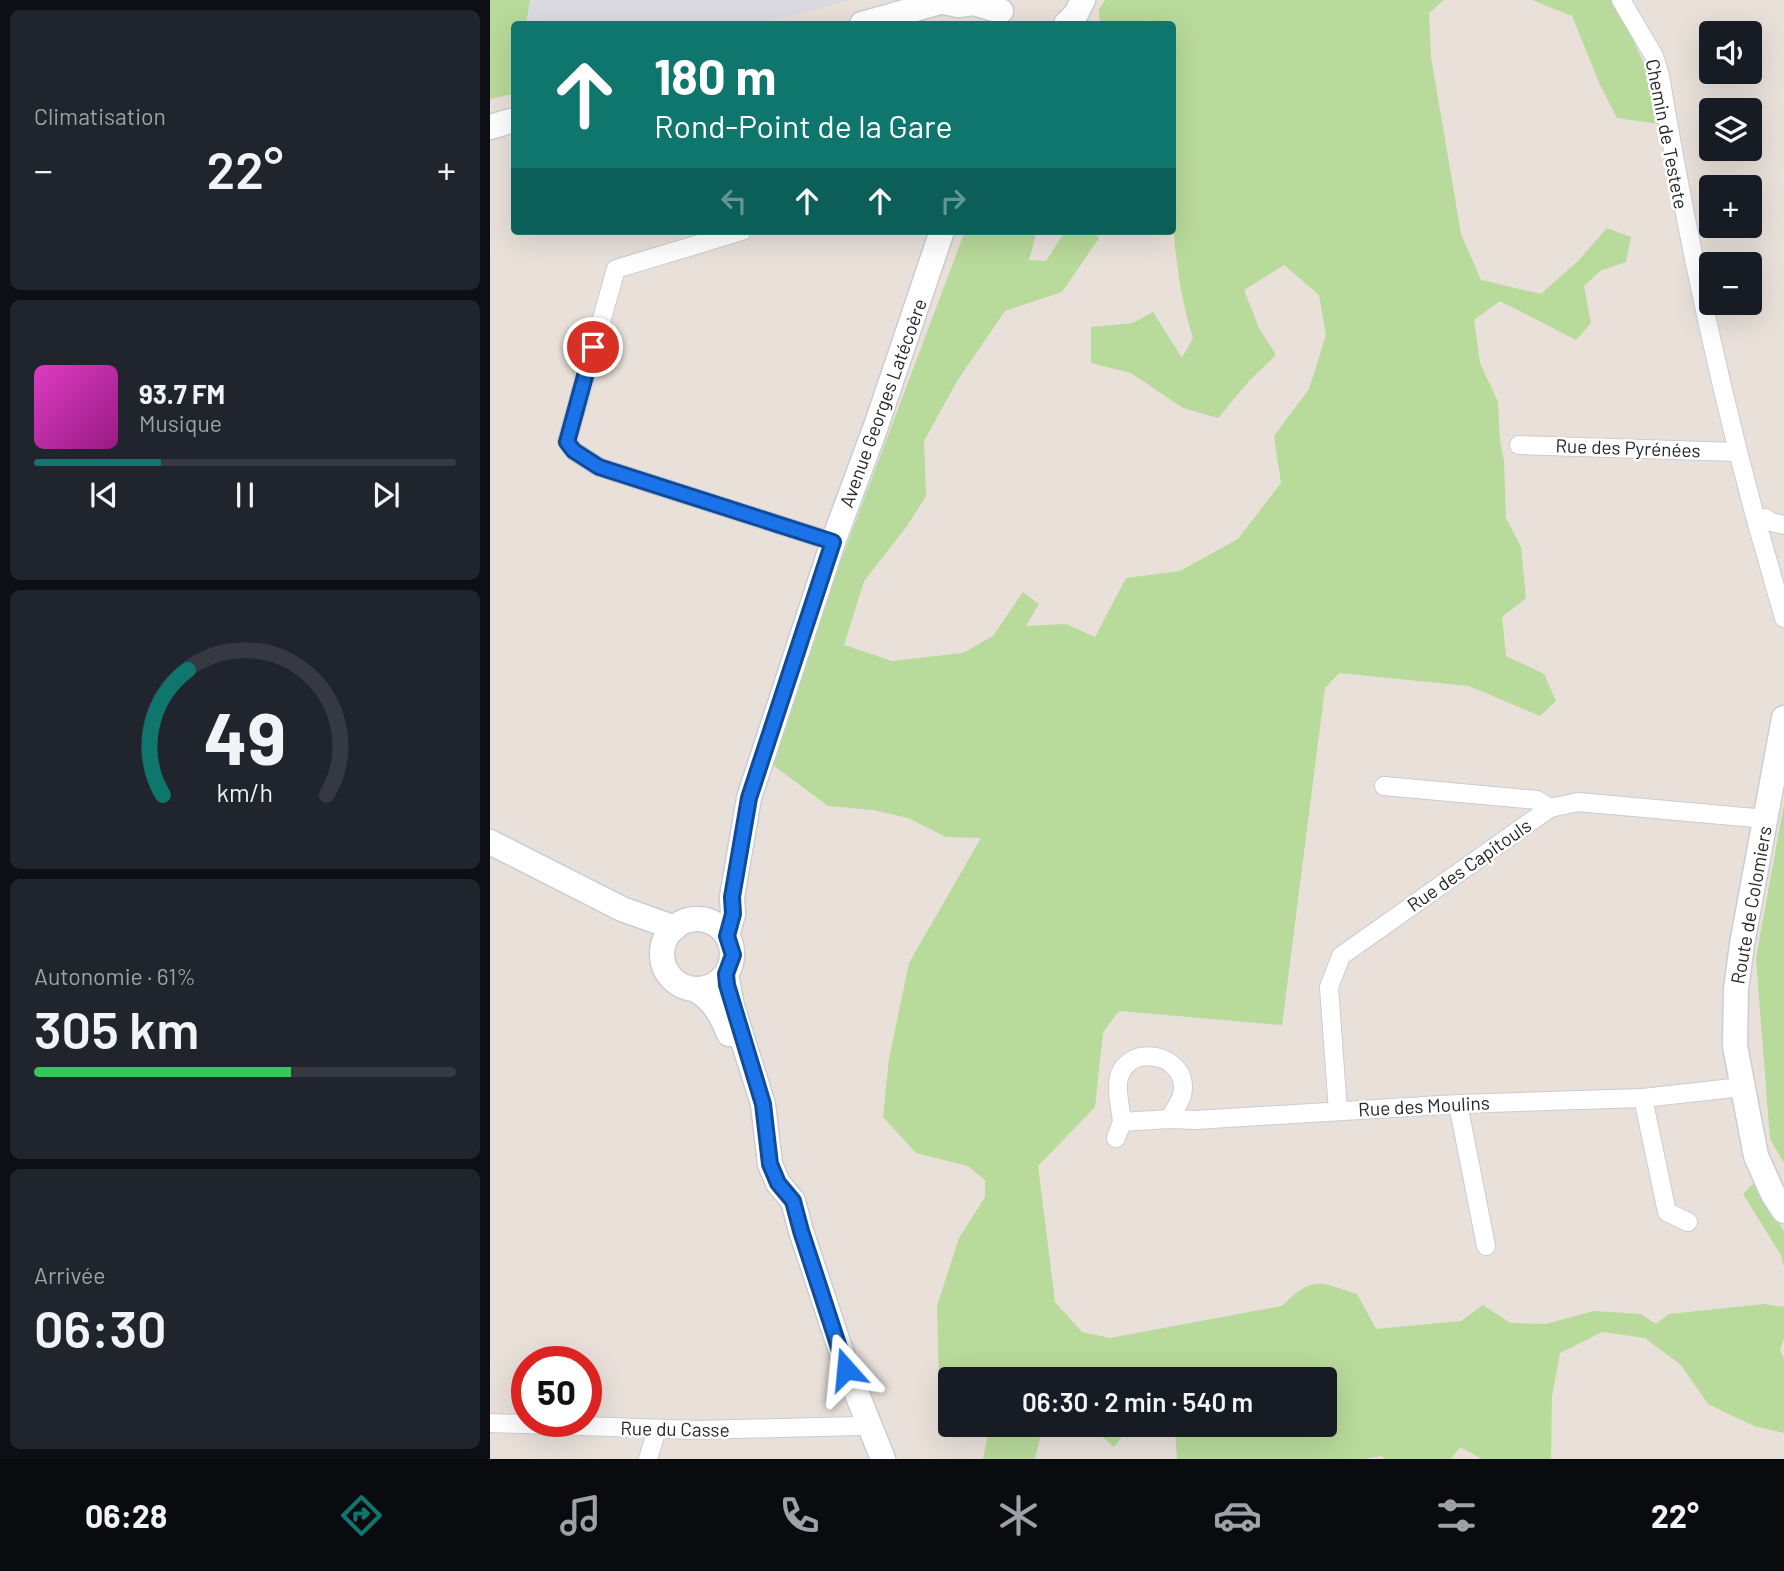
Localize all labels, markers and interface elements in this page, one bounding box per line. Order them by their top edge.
map controls [1699,21,1762,315]
button: sound [1699,21,1762,84]
text: 180 m [654,46,777,105]
icon: ahead [539,49,630,140]
street label: Chemin de Testete [1642,57,1693,211]
button: layers [1699,98,1762,161]
text: Climatisation [34,102,166,130]
text: Rond-Point de la Gare [654,106,953,144]
text: 22° [207,137,283,199]
text: − [34,146,53,192]
text: + [437,146,456,192]
button: + [1699,175,1762,238]
icon: left [715,182,753,220]
icon: ahead [788,182,826,220]
icon: ahead [861,182,899,220]
icon: right [934,182,972,220]
button: − [1699,252,1762,315]
street label: Avenue Georges Latécoère [834,295,931,510]
pin [563,317,623,377]
icon: arrive [574,328,612,366]
text: 93.7 FM [139,378,225,409]
text: Musique [139,409,222,437]
street label: Rue des Pyrénées [1555,433,1701,462]
icon: previous [85,476,123,514]
icon: pause [226,476,264,514]
icon: next [367,476,405,514]
text: 49 [204,693,286,781]
text: km/h [217,777,273,807]
street label: Rue des Capitouls [1402,813,1535,916]
street label: Route de Colomiers [1725,824,1776,986]
text: Autonomie · 61% [34,962,196,990]
text: 305 km [34,997,199,1059]
street label: Rue des Moulins [1358,1091,1490,1120]
text: Arrivée [34,1261,106,1289]
text: 06:30 [34,1296,167,1358]
position arrow [809,1332,883,1406]
speed limit sign: 50 [511,1346,602,1437]
text: 06:30 · 2 min · 540 m [1022,1386,1253,1417]
street label: Rue du Casse [620,1416,730,1441]
icon: directions [337,1491,386,1540]
icon: music [556,1491,605,1540]
icon: phone [775,1491,824,1540]
icon: climate [994,1491,1043,1540]
icon: car [1213,1491,1262,1540]
icon: filters [1432,1491,1481,1540]
text: 06:28 [85,1496,167,1534]
text: 22° [1651,1496,1699,1534]

